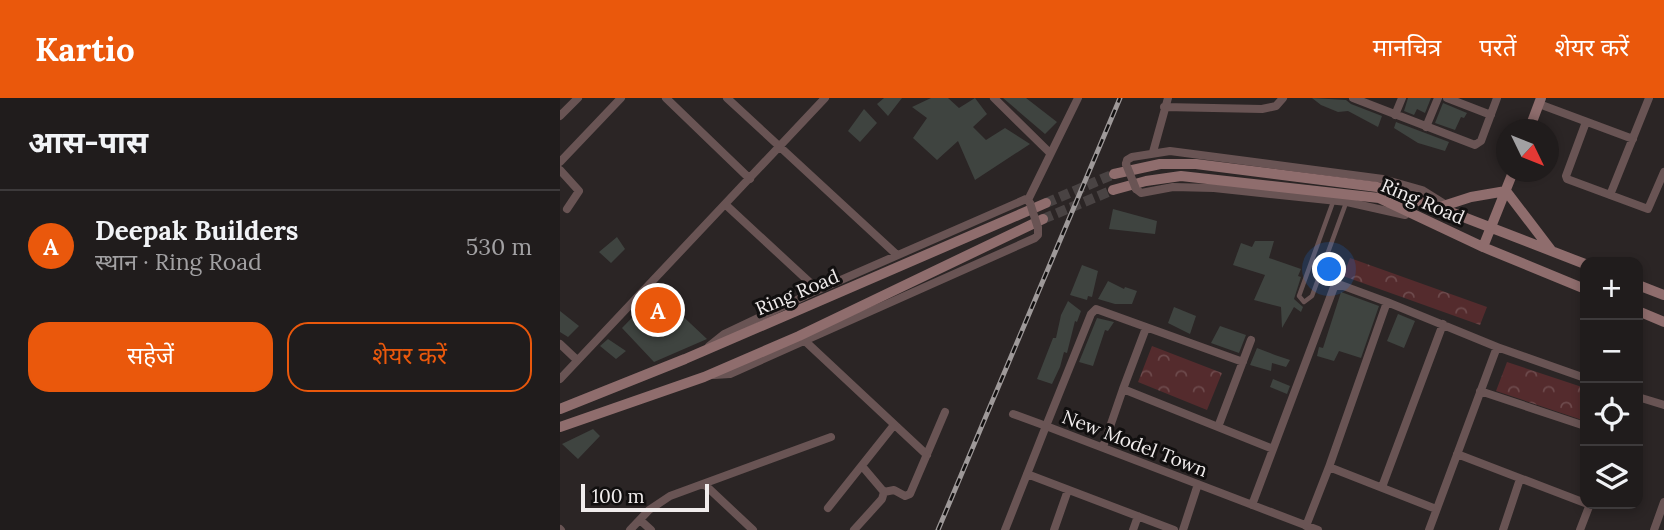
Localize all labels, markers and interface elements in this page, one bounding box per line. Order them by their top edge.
text: Kartio [35,28,135,70]
text: मानचित्र [1373,32,1441,63]
text: परतें [1479,32,1516,63]
text: शेयर करें [1554,32,1629,63]
north arrow [1496,119,1559,182]
text: आस-पास [28,123,148,161]
street label: Ring Road [1378,173,1468,229]
text: Deepak Builders [95,214,298,247]
text: A [43,232,59,261]
text: 530 m [466,232,532,261]
text: स्थान · Ring Road [95,247,262,276]
your location [1312,252,1346,286]
map controls [1580,257,1643,509]
button: + [1580,257,1643,320]
street label: Ring Road [752,264,842,320]
pin: A [635,284,681,336]
button: − [1580,320,1643,383]
button: सहेजें [28,322,273,392]
button: शेयर करें [287,322,532,392]
button: locate [1580,383,1643,446]
street label: New Model Town [1059,404,1211,482]
button: layers [1580,446,1643,509]
scale bar [581,481,709,513]
text: 100 m [592,484,645,508]

